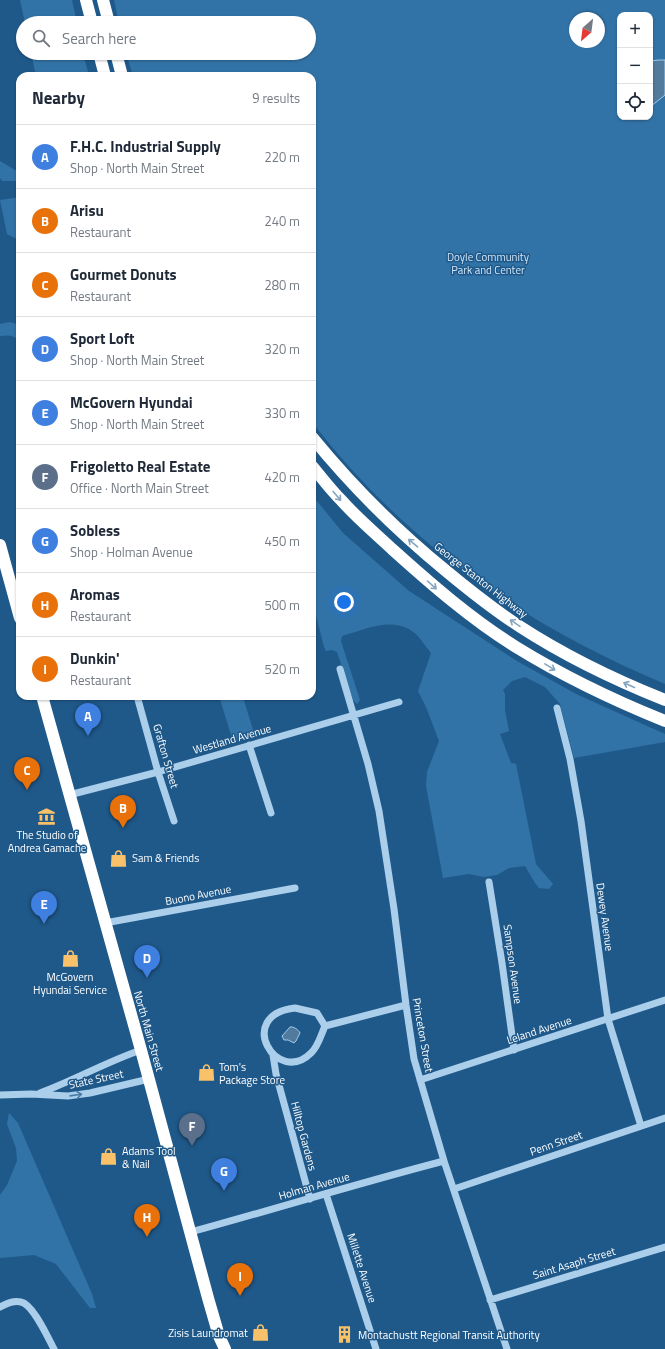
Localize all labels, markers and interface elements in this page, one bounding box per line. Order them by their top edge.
north arrow [569,12,605,48]
map controls [617,12,653,120]
button: + [617,12,653,48]
search box [16,16,316,60]
icon: search [30,27,52,49]
text: Search here [62,27,136,50]
button: − [617,48,653,84]
button: locate [617,84,653,120]
text: Nearby [32,85,85,111]
text: 9 results [252,88,300,108]
text: F.H.C. Industrial Supply [70,135,221,158]
text: A [41,147,49,167]
text: 220 m [264,147,300,167]
text: Shop · North Main Street [70,158,204,178]
text: Arisu [70,199,104,222]
text: B [41,211,49,231]
text: 240 m [264,211,300,231]
text: Restaurant [70,222,131,242]
park label: Doyle Community Park and Center [447,249,530,278]
text: Gourmet Donuts [70,263,177,286]
text: C [41,275,49,295]
text: 280 m [264,275,300,295]
text: Restaurant [70,286,131,306]
text: Sport Loft [70,327,135,350]
text: D [41,339,49,359]
text: 320 m [264,339,300,359]
text: Shop · North Main Street [70,350,204,370]
text: McGovern Hyundai [70,391,193,414]
text: E [41,403,49,423]
text: 330 m [264,403,300,423]
text: Shop · North Main Street [70,414,204,434]
text: Frigoletto Real Estate [70,455,211,478]
text: F [42,467,48,487]
text: 420 m [264,467,300,487]
text: Office · North Main Street [70,478,209,498]
one-way arrow [333,490,342,501]
text: Sobless [70,519,120,542]
text: G [41,531,49,551]
text: 450 m [264,531,300,551]
one-way arrow [407,538,418,547]
street label: George Stanton Highway [431,538,532,622]
text: Shop · Holman Avenue [70,542,193,562]
one-way arrow [427,580,437,589]
text: Aromas [70,583,120,606]
your location [334,592,354,612]
text: H [41,595,49,615]
text: 500 m [264,595,300,615]
text: Restaurant [70,606,131,626]
one-way arrow [509,619,520,627]
text: Dunkin' [70,647,120,670]
text: I [43,659,47,679]
text: 520 m [264,659,300,679]
one-way arrow [544,663,556,671]
text: Restaurant [70,670,131,690]
one-way arrow [623,681,635,688]
pin: A [75,703,101,736]
street label: Westland Avenue [191,720,273,758]
street label: Grafton Street [149,722,183,790]
pin: C [14,757,40,790]
pin: B [110,795,136,828]
museum icon: The Studio of Andrea Gamache [37,807,57,827]
place label: The Studio of Andrea Gamache [8,827,87,856]
shop icon: Sam & Friends [109,848,129,868]
place label: Sam & Friends [132,850,199,866]
street label: Buono Avenue [164,881,233,909]
street label: Dewey Avenue [592,882,618,952]
pin: E [31,891,57,924]
street label: Sampson Avenue [500,923,527,1005]
pin: D [134,945,160,978]
shop icon: McGovern Hyundai Service [60,949,80,969]
place label: McGovern Hyundai Service [33,969,107,998]
street label: North Main Street [130,989,168,1073]
street label: Princeton Street [409,997,437,1074]
street label: Leland Avenue [504,1012,574,1048]
place label: Tom's Package Store [219,1059,285,1088]
shop icon: Tom's Package Store [196,1063,216,1083]
street label: State Street [67,1065,125,1093]
one-way arrow [69,1091,82,1099]
street label: Hilltop Gardens [287,1100,321,1172]
pin: F [179,1113,205,1146]
street label: Penn Street [528,1127,585,1159]
place label: Adams Tool & Nail [122,1143,176,1172]
shop icon: Adams Tool & Nail [99,1147,119,1167]
pin: G [211,1158,237,1191]
street label: Holman Avenue [277,1168,352,1204]
pin: H [134,1204,160,1237]
street label: Millette Avenue [343,1231,381,1305]
street label: Saint Asaph Street [531,1243,617,1283]
pin: I [227,1263,253,1296]
shop icon: Zisis Laundromat [251,1323,271,1343]
place label: Zisis Laundromat [168,1325,248,1341]
building icon: Montachustt Regional Transit Authority [335,1325,355,1345]
place label: Montachustt Regional Transit Authority [358,1327,540,1343]

